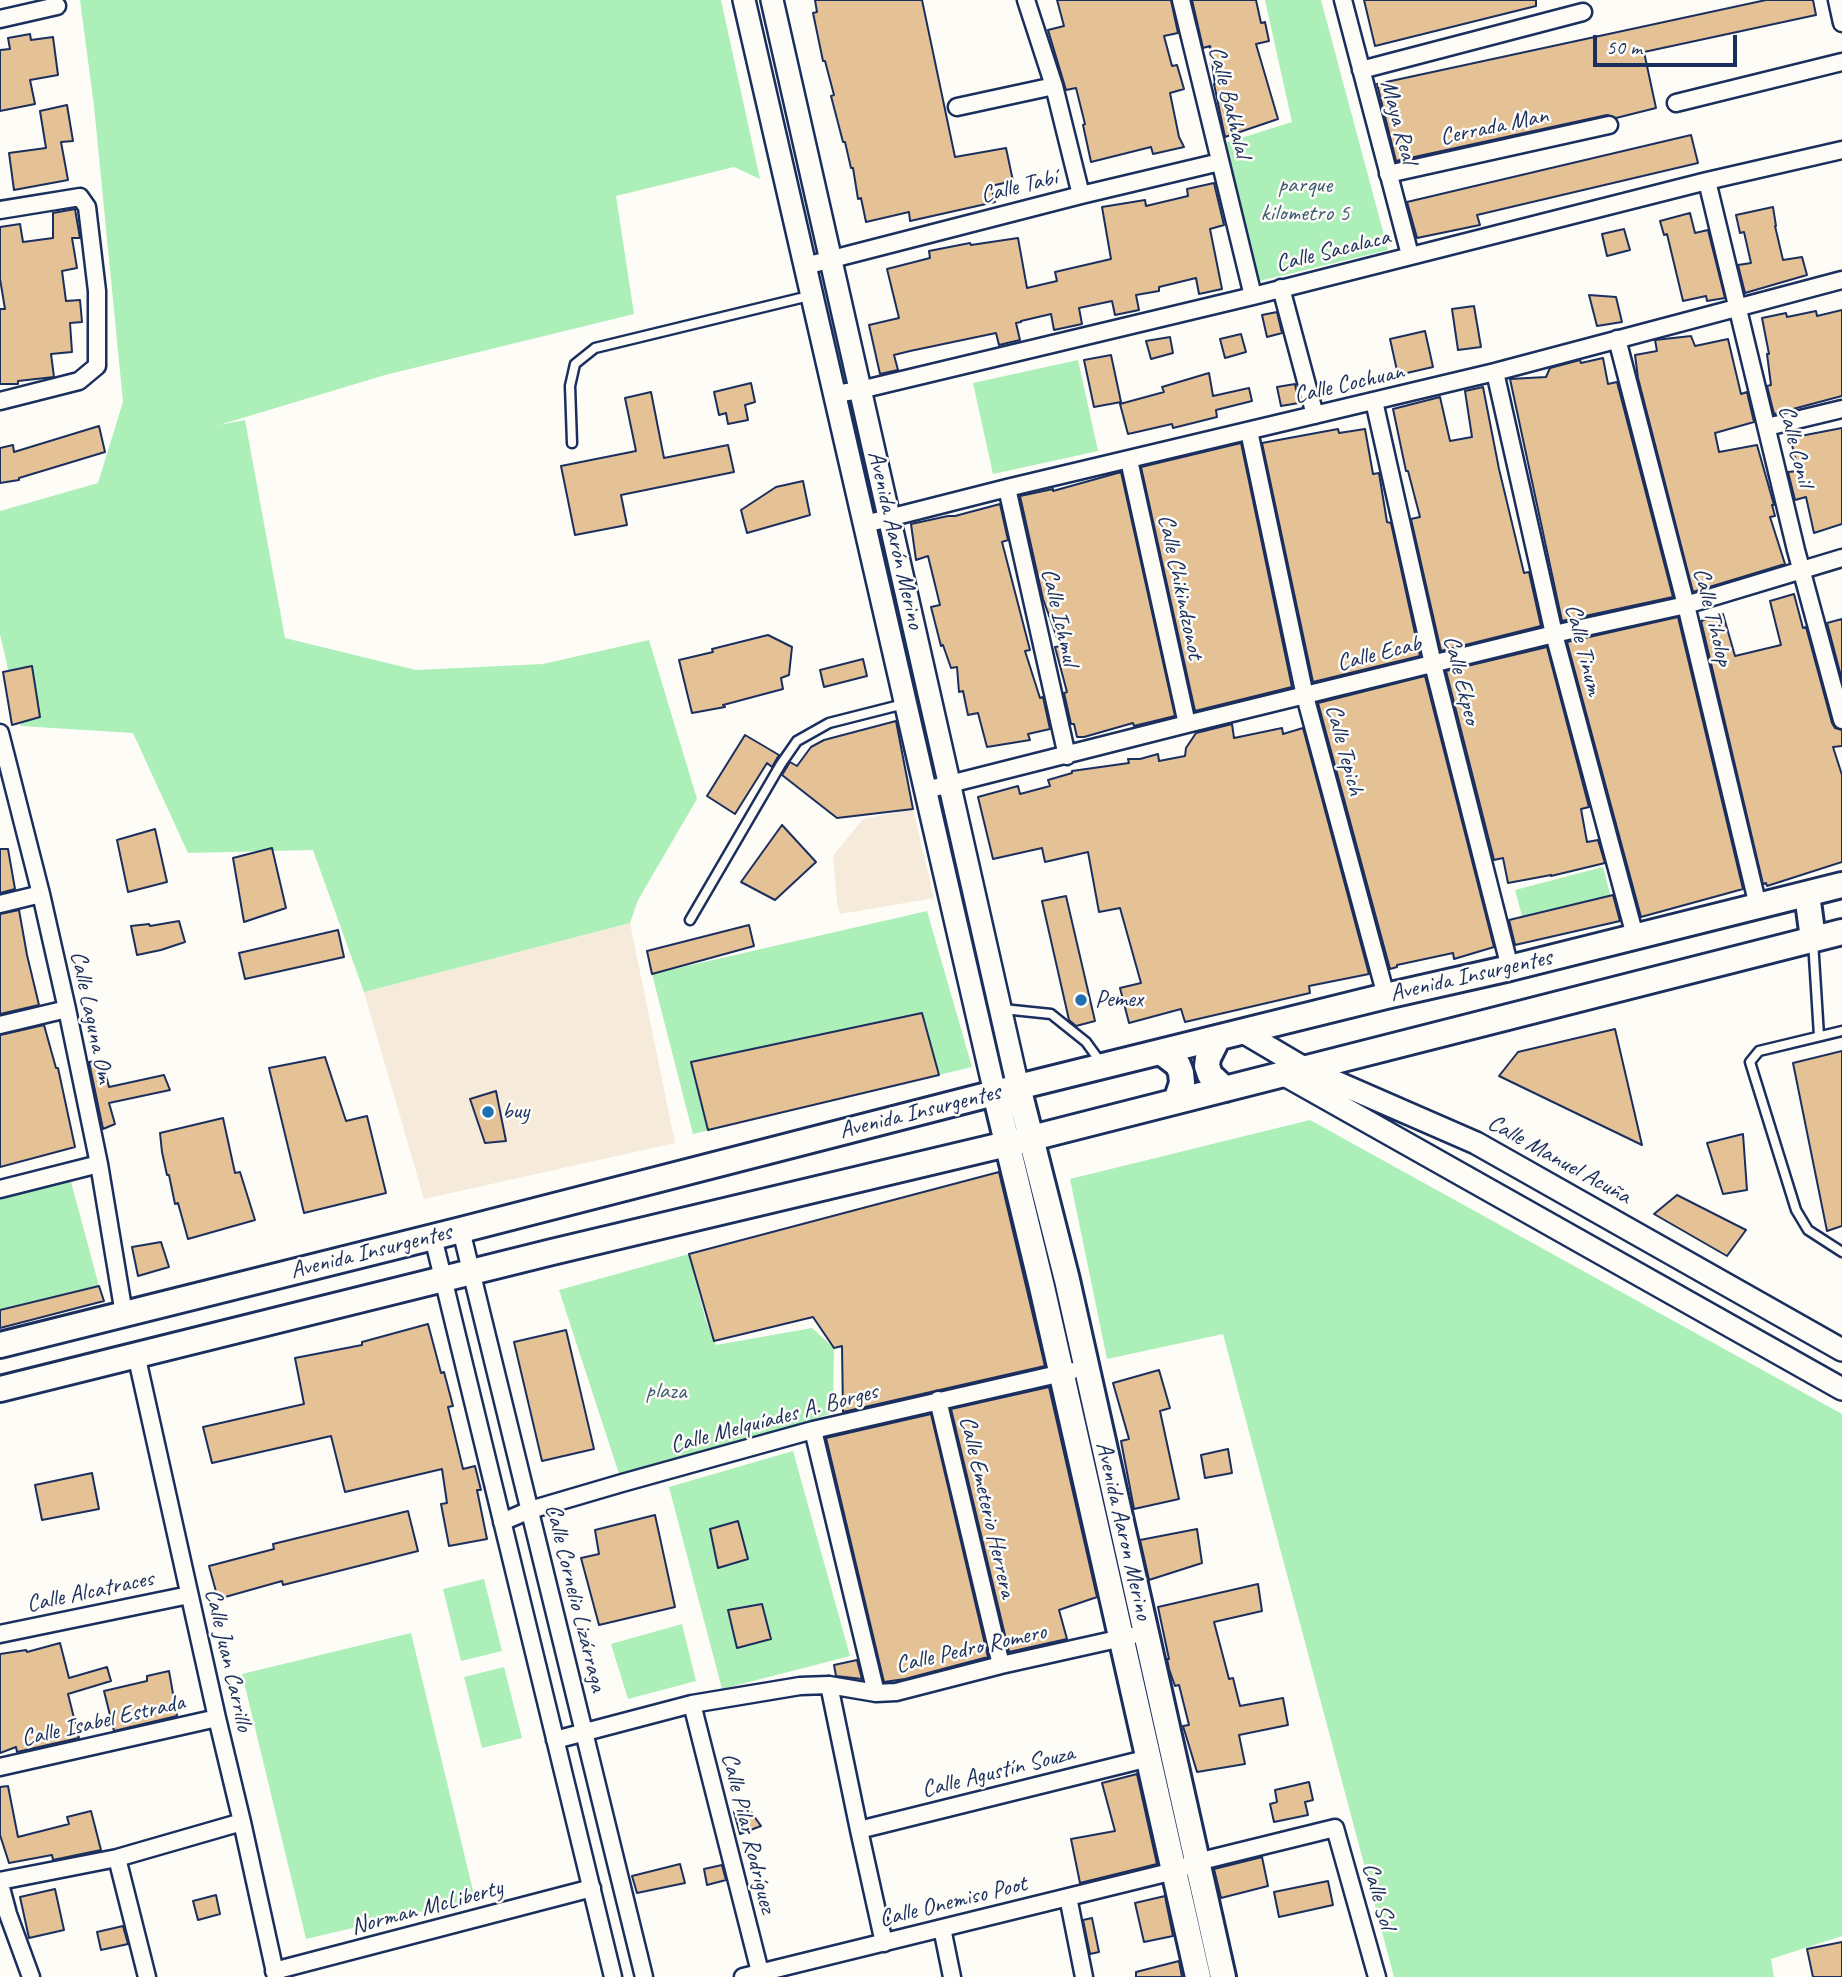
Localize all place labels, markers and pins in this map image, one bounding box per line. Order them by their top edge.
place label: Pemex [1095,986,1143,1014]
marker: Pemex [1073,992,1089,1008]
place label: buy [502,1098,529,1126]
marker: buy [480,1104,496,1120]

